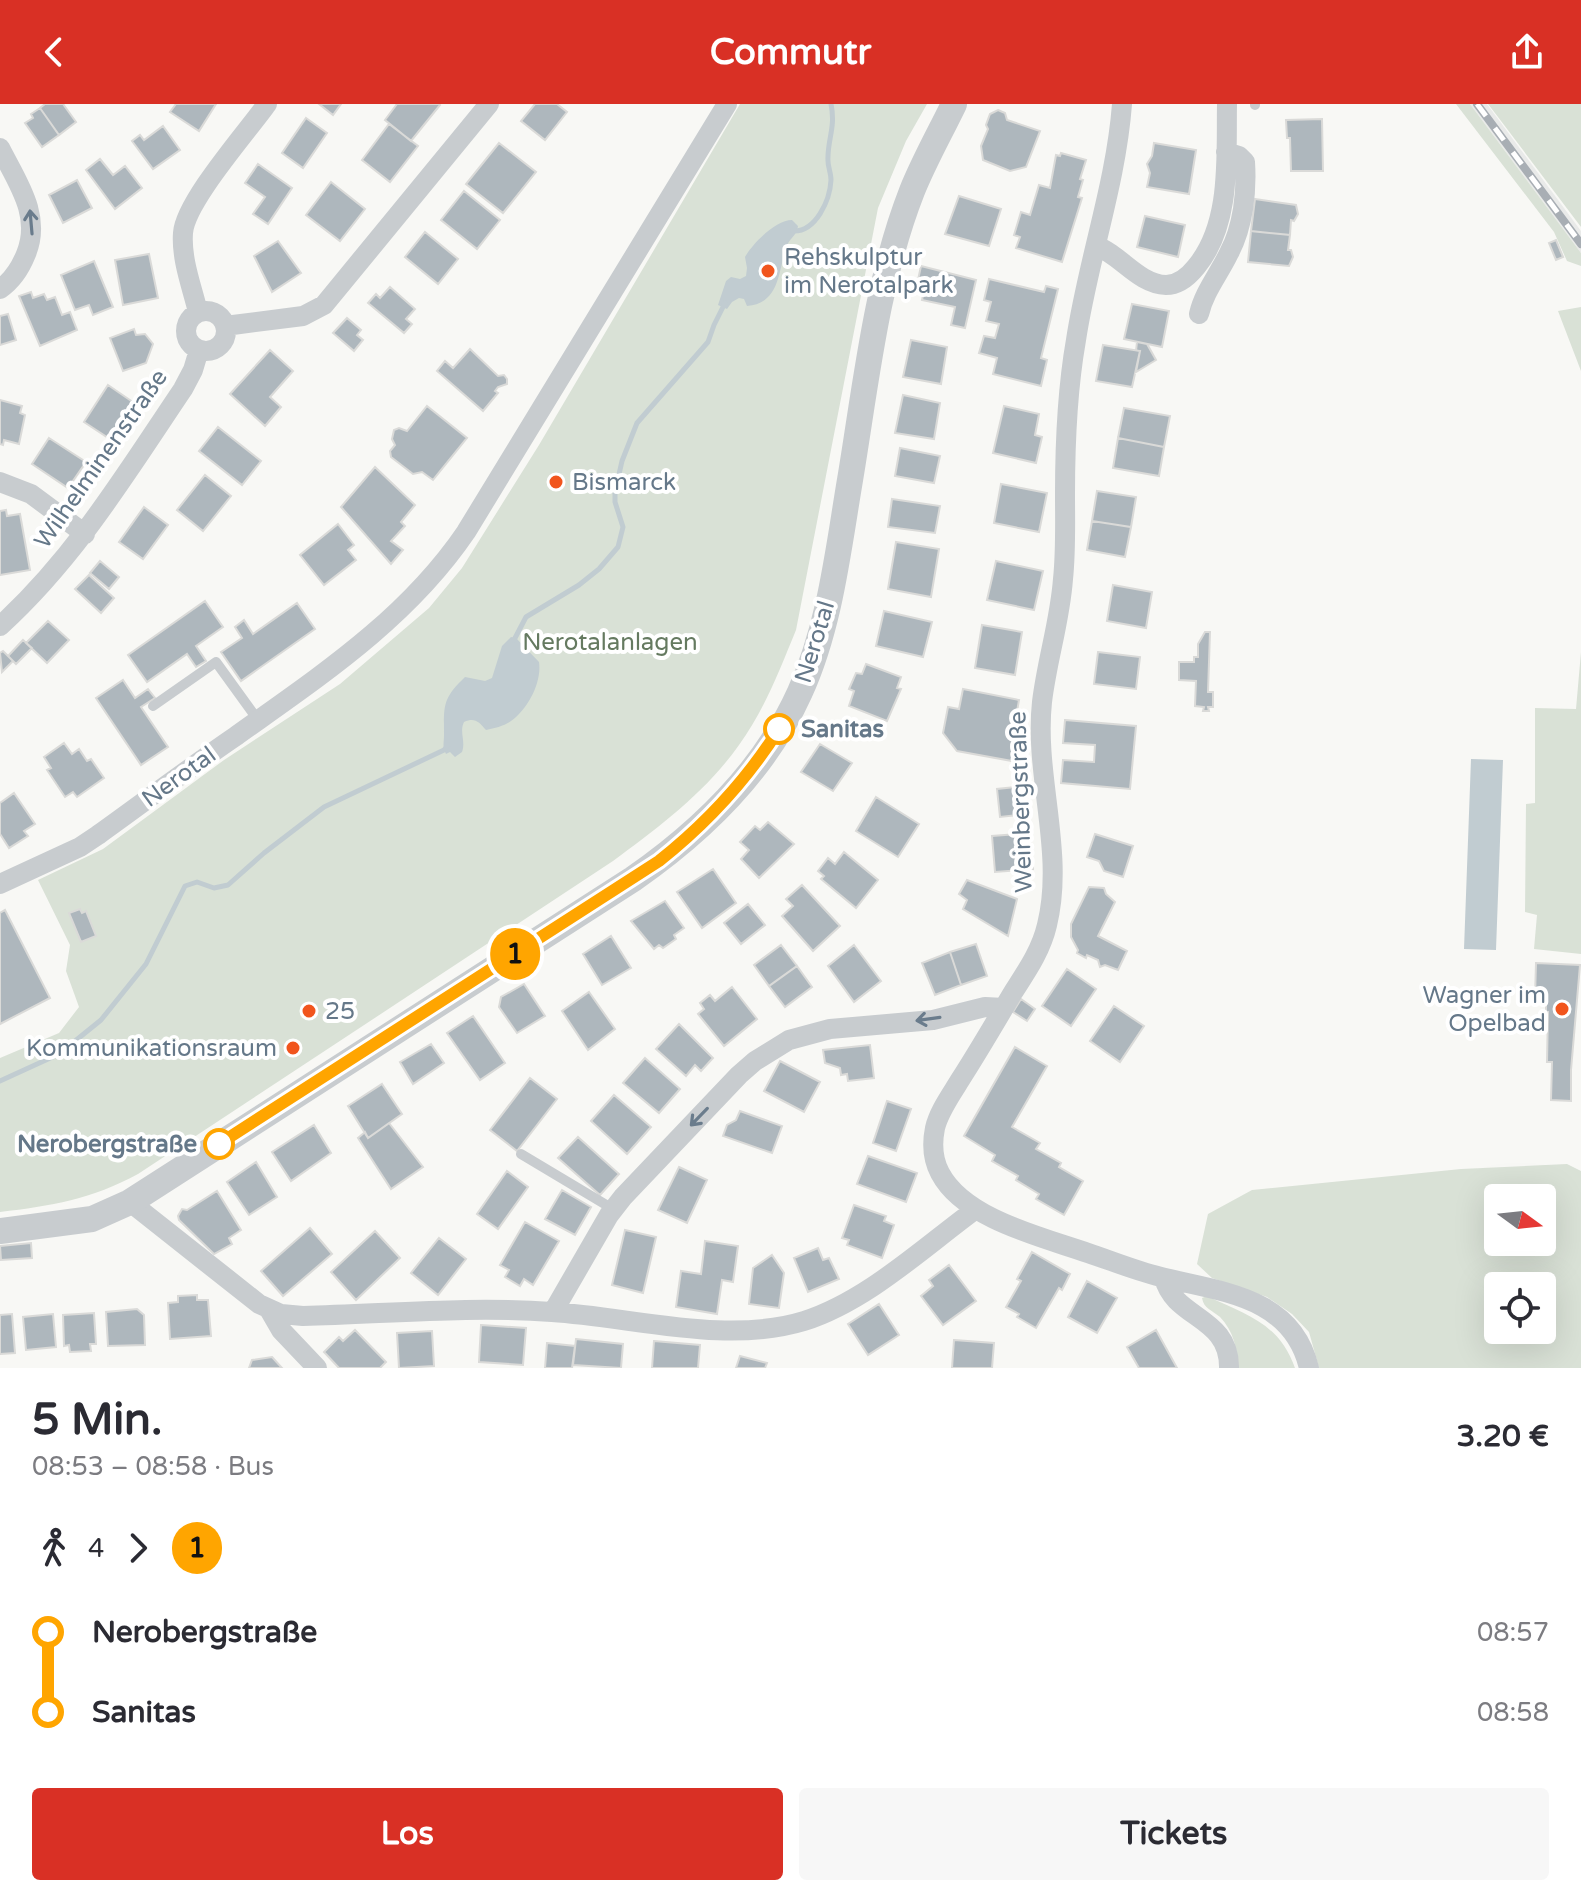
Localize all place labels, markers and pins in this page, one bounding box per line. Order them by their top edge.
place label: Rehskulptur im Nerotalpark [784,243,954,300]
marker: Rehskulptur im Nerotalpark [759,262,777,280]
place label: Bismarck [572,468,676,497]
marker: Bismarck [547,473,565,491]
marker: Sanitas [764,714,794,744]
place label: Sanitas [801,715,884,744]
place label: Wagner im Opelbad [1422,981,1546,1038]
place label: 25 [325,997,355,1026]
marker: Wagner im Opelbad [1553,1000,1571,1018]
marker: 25 [300,1002,318,1020]
place label: Kommunikationsraum [26,1034,277,1063]
marker: Kommunikationsraum [284,1039,302,1057]
marker: Nerobergstraße [204,1129,234,1159]
place label: Nerobergstraße [17,1130,197,1159]

